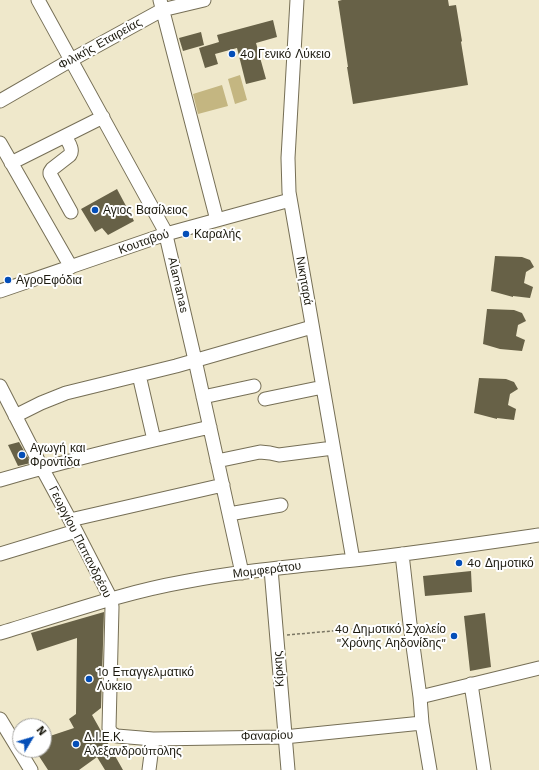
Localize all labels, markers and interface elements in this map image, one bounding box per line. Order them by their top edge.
street label: Φιλικής Εταιρείας [56,15,144,73]
place label: 4ο Γενικό Λύκειο [240,47,331,61]
marker: 4ο Γενικό Λύκειο [227,49,237,59]
place label: Αγιος Βασίλειος [103,203,187,217]
marker: Αγιος Βασίλειος [90,205,100,215]
street label: Κουταβού [117,227,171,257]
place label: Καραλής [194,227,241,241]
marker: Καραλής [181,229,191,239]
street label: Νικηταρά [293,255,315,307]
street label: Alamanas [165,256,191,314]
place label: ΑγροΕφόδια [16,273,82,287]
marker: ΑγροΕφόδια [3,275,13,285]
place label: Αγωγή και Φροντίδα [30,441,85,469]
marker: Αγωγή και Φροντίδα [17,450,27,460]
street label: Γεωργίου Παπανδρέου [46,484,114,600]
place label: 4ο Δημοτικό [467,556,534,570]
marker: 4ο Δημοτικό [454,558,464,568]
street label: Μομφεράτου [232,559,302,581]
place label: 4ο Δημοτικό Σχολείο "Χρόνης Αηδονίδης" [335,622,446,650]
marker: 4ο Δημοτικό Σχολείο "Χρόνης Αηδονίδης" [449,631,459,641]
street label: Κίρκης [271,651,287,687]
place label: 1ο Επαγγελματικό Λύκειο [97,665,194,693]
marker: 1ο Επαγγελματικό Λύκειο [84,674,94,684]
north arrow [12,718,52,758]
text: N [33,724,49,738]
street label: Φαναρίου [241,728,293,744]
place label: Δ.Ι.Ε.Κ. Αλεξανδρούπολης [84,730,182,758]
marker: Δ.Ι.Ε.Κ. Αλεξανδρούπολης [71,739,81,749]

